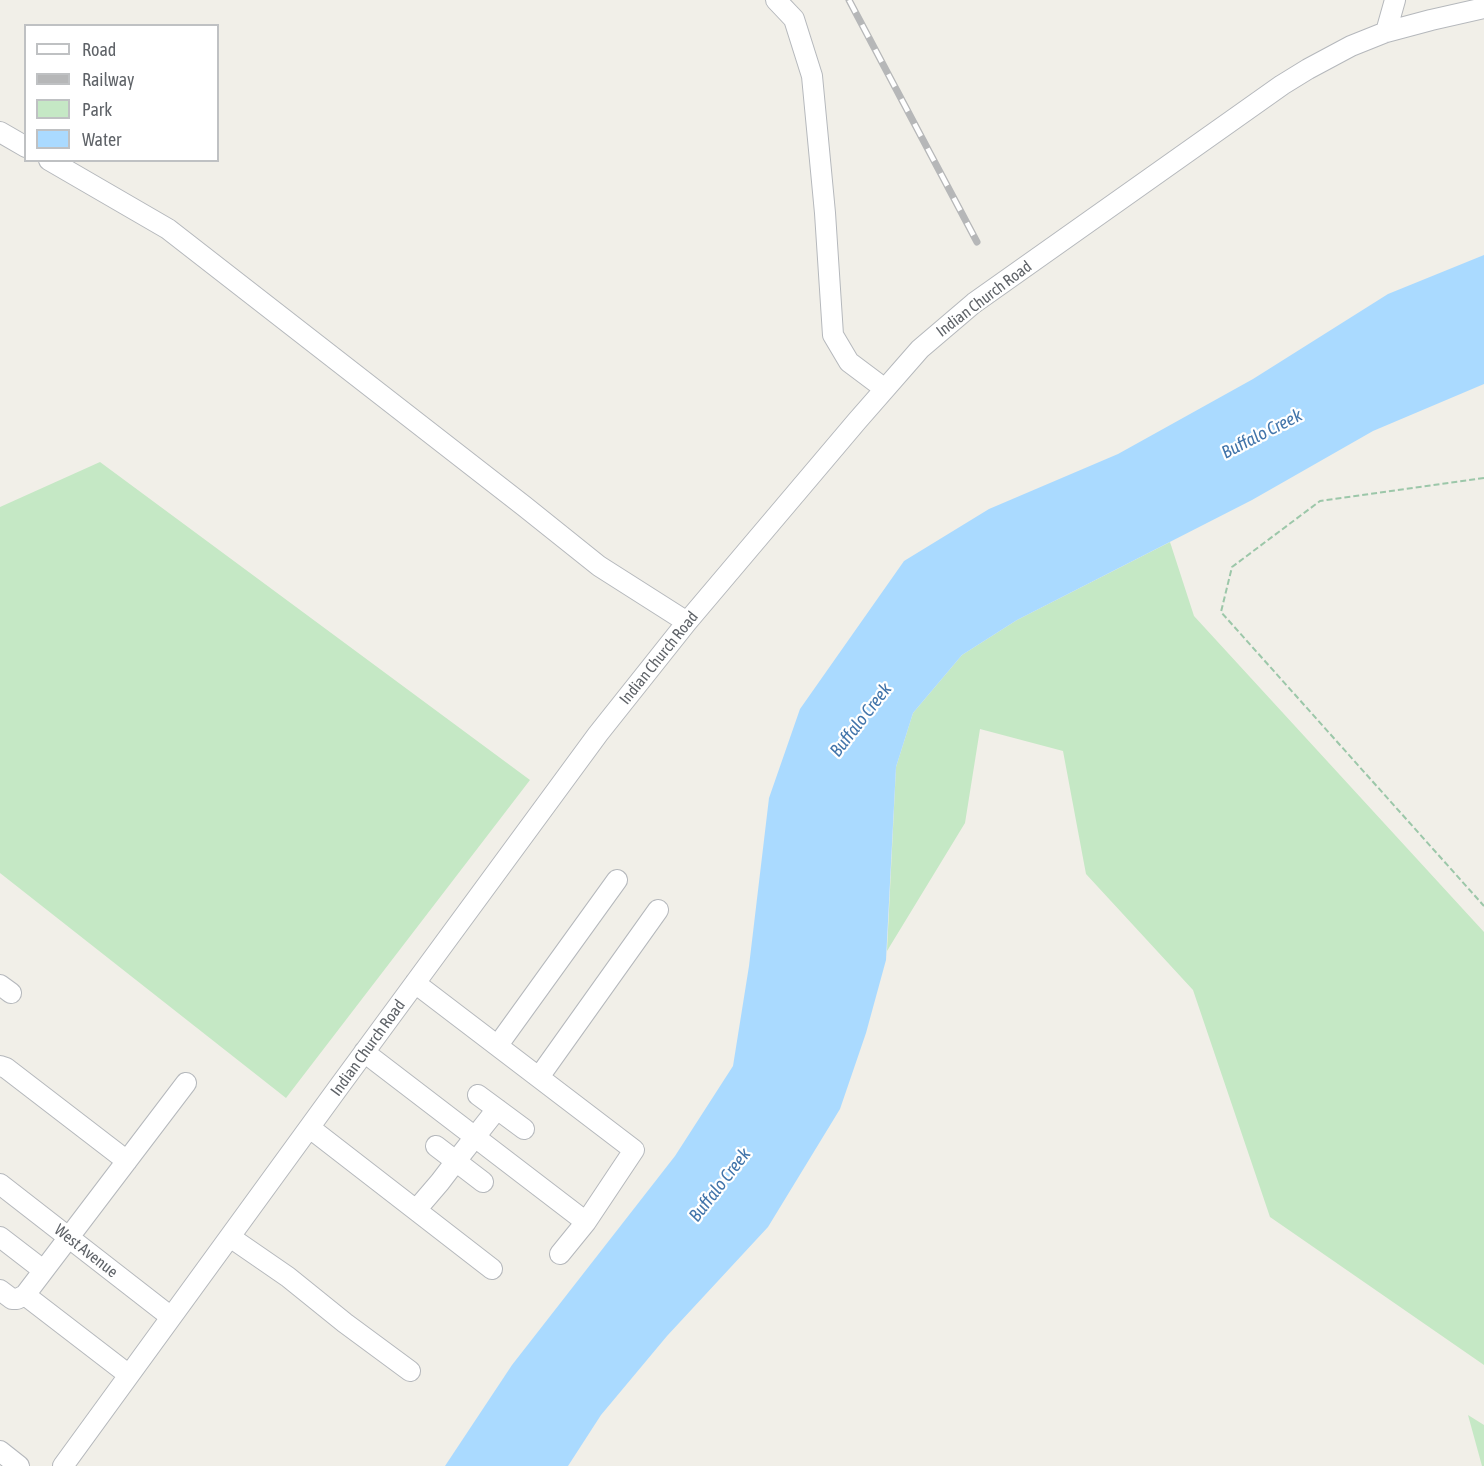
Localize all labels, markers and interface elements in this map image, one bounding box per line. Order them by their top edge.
legend [24,24,219,162]
text: Road [82,39,116,60]
text: Railway [82,69,134,90]
text: Park [82,99,112,120]
text: Water [82,129,121,150]
street label: Indian Church Road [933,257,1035,341]
water label: Buffalo Creek [1218,405,1306,463]
street label: Indian Church Road [616,608,702,708]
water label: Buffalo Creek [826,679,896,761]
street label: Indian Church Road [327,996,409,1100]
water label: Buffalo Creek [685,1144,755,1226]
street label: West Avenue [50,1220,122,1282]

